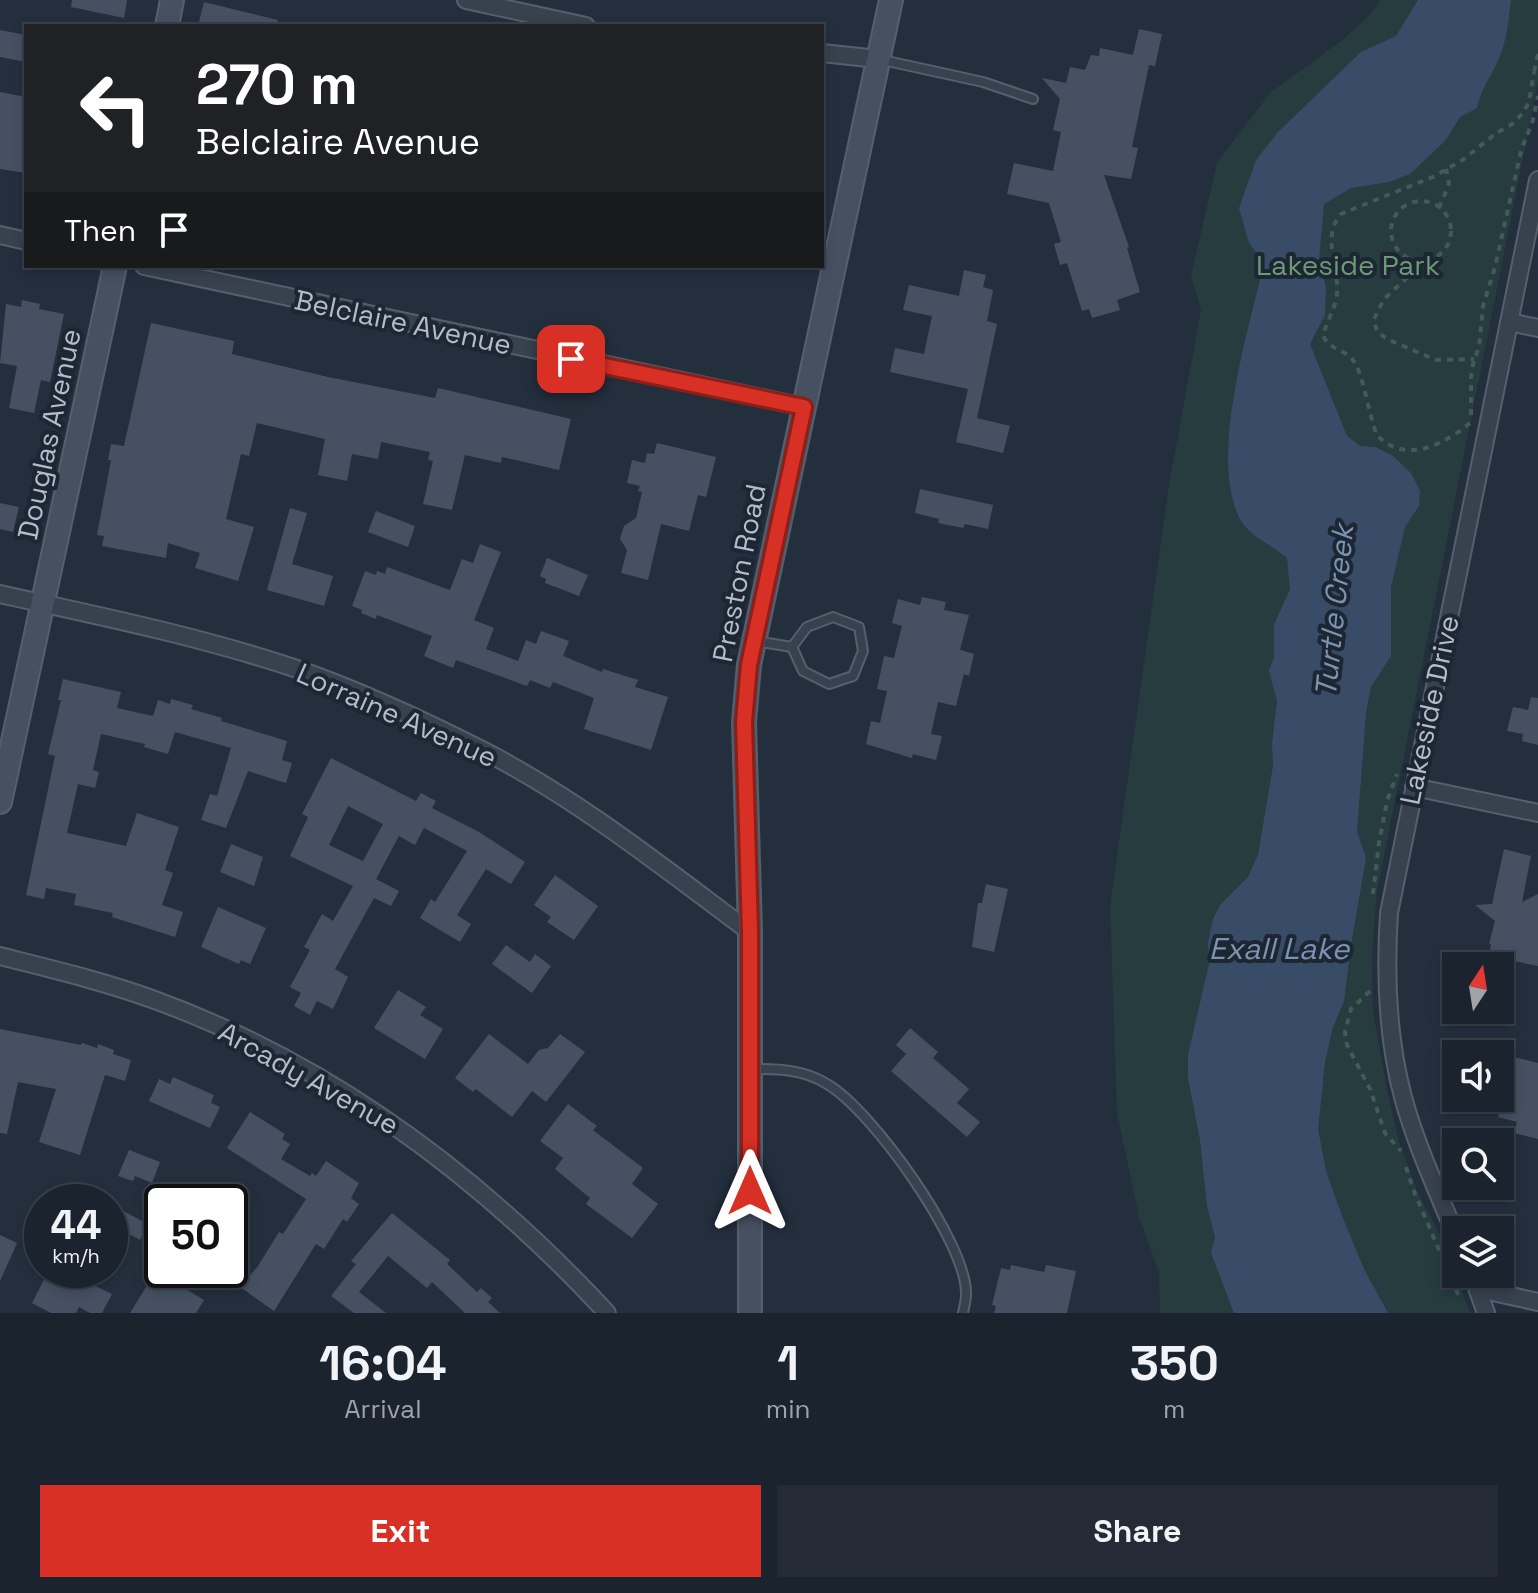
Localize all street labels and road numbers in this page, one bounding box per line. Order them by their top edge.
street label: Belclaire Avenue [291,281,515,363]
street label: Douglas Avenue [9,325,89,543]
street label: Preston Road [704,481,774,665]
street label: Lakeside Drive [1391,612,1467,808]
street label: Lorraine Avenue [291,655,503,775]
street label: Arcady Avenue [212,1014,406,1142]

